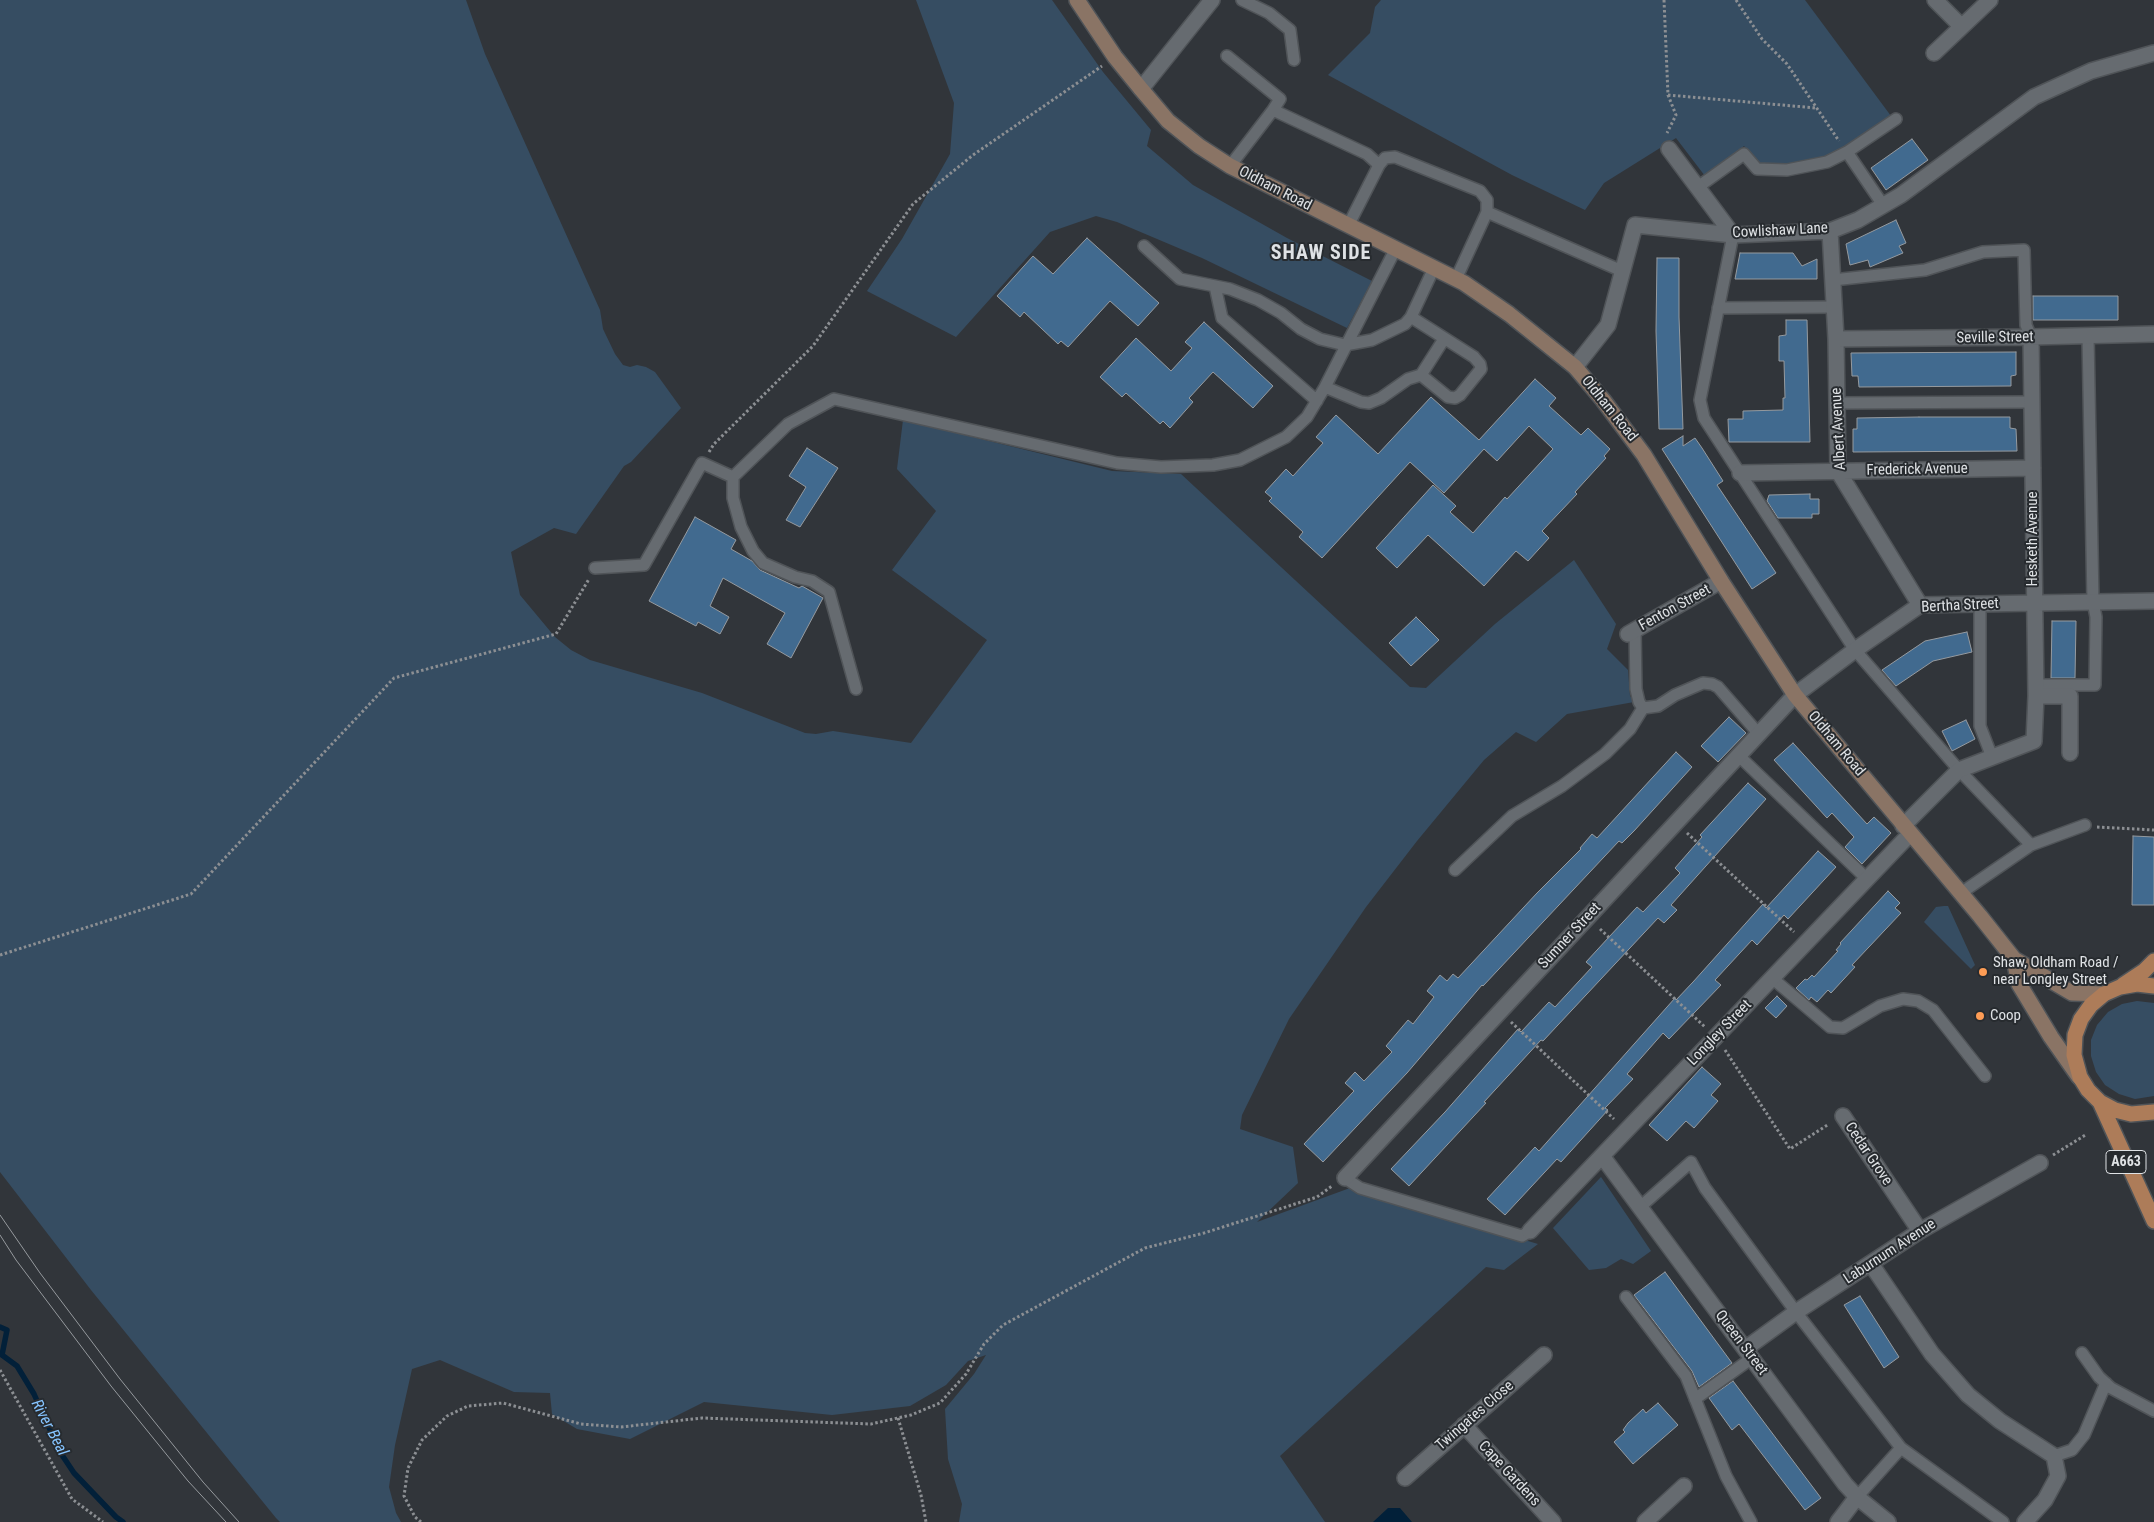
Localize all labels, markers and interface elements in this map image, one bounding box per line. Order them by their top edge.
street label: Oldham Road [1236,163,1314,215]
street label: Cowlishaw Lane [1732,220,1828,242]
district label: SHAW SIDE [1270,242,1372,266]
street label: Seville Street [1956,328,2034,348]
street label: Oldham Road [1577,373,1641,445]
street label: Albert Avenue [1828,387,1850,471]
street label: Frederick Avenue [1866,460,1968,480]
street label: Hesketh Avenue [2024,491,2042,587]
street label: Fenton Street [1636,581,1714,635]
street label: Bertha Street [1921,595,1999,617]
street label: Oldham Road [1804,708,1868,780]
street label: Sumner Street [1535,899,1605,973]
place label: Shaw, Oldham Road / near Longley Street [1993,954,2119,989]
marker: Shaw, Oldham Road / near Longley Street [1977,966,1989,978]
street label: Longley Street [1684,996,1756,1070]
place label: Coop [1990,1007,2021,1025]
marker: Coop [1974,1010,1986,1022]
street label: Cedar Grove [1840,1119,1896,1189]
road number: A663 [2106,1150,2146,1174]
street label: Laburnum Avenue [1841,1216,1939,1288]
street label: Queen Street [1711,1307,1771,1379]
street label: Twingates Close [1432,1377,1518,1455]
water label: River Beal [26,1397,72,1459]
street label: Cape Gardens [1474,1438,1544,1510]

